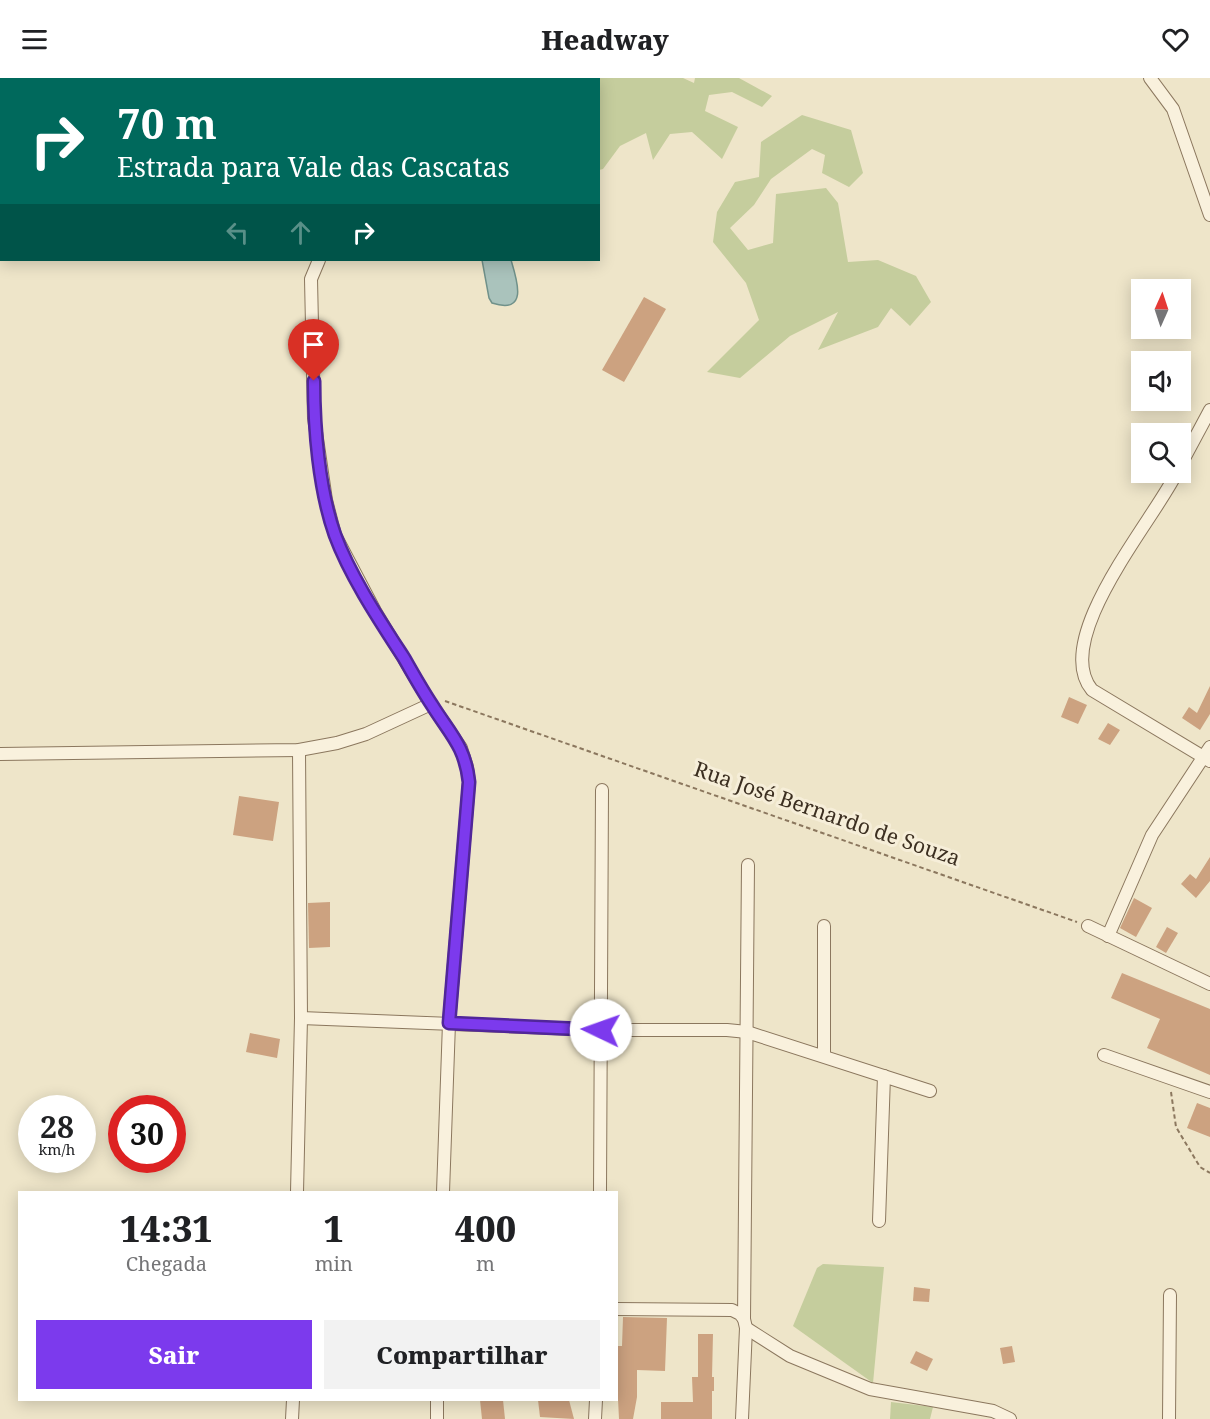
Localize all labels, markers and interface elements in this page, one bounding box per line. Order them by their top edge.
text: Headway [541,21,669,58]
icon: menu [18,23,51,56]
icon: heart [1159,23,1192,56]
text: 70 m [117,94,217,151]
icon: right [18,102,96,180]
text: Estrada para Vale das Cascatas [117,148,510,185]
icon: left [221,216,254,249]
icon: ahead [284,216,317,249]
icon: right [347,216,380,249]
north arrow [1131,279,1191,339]
map controls [1131,279,1191,483]
pin [288,319,339,381]
icon: arrive [297,328,330,361]
button: sound [1131,351,1191,411]
button: search [1131,423,1191,483]
street label: Rua José Bernardo de Souza [690,754,964,872]
position arrow [569,998,633,1062]
speed limit sign: 30 [108,1095,186,1173]
text: 28 [40,1106,74,1147]
text: km/h [39,1139,75,1159]
text: 14:31 [120,1204,213,1253]
text: 1 [324,1204,344,1253]
text: 400 [455,1204,516,1253]
text: Chegada [126,1250,207,1277]
text: min [315,1250,353,1277]
text: m [476,1250,495,1277]
button: Sair [36,1320,312,1389]
button: Compartilhar [324,1320,600,1389]

